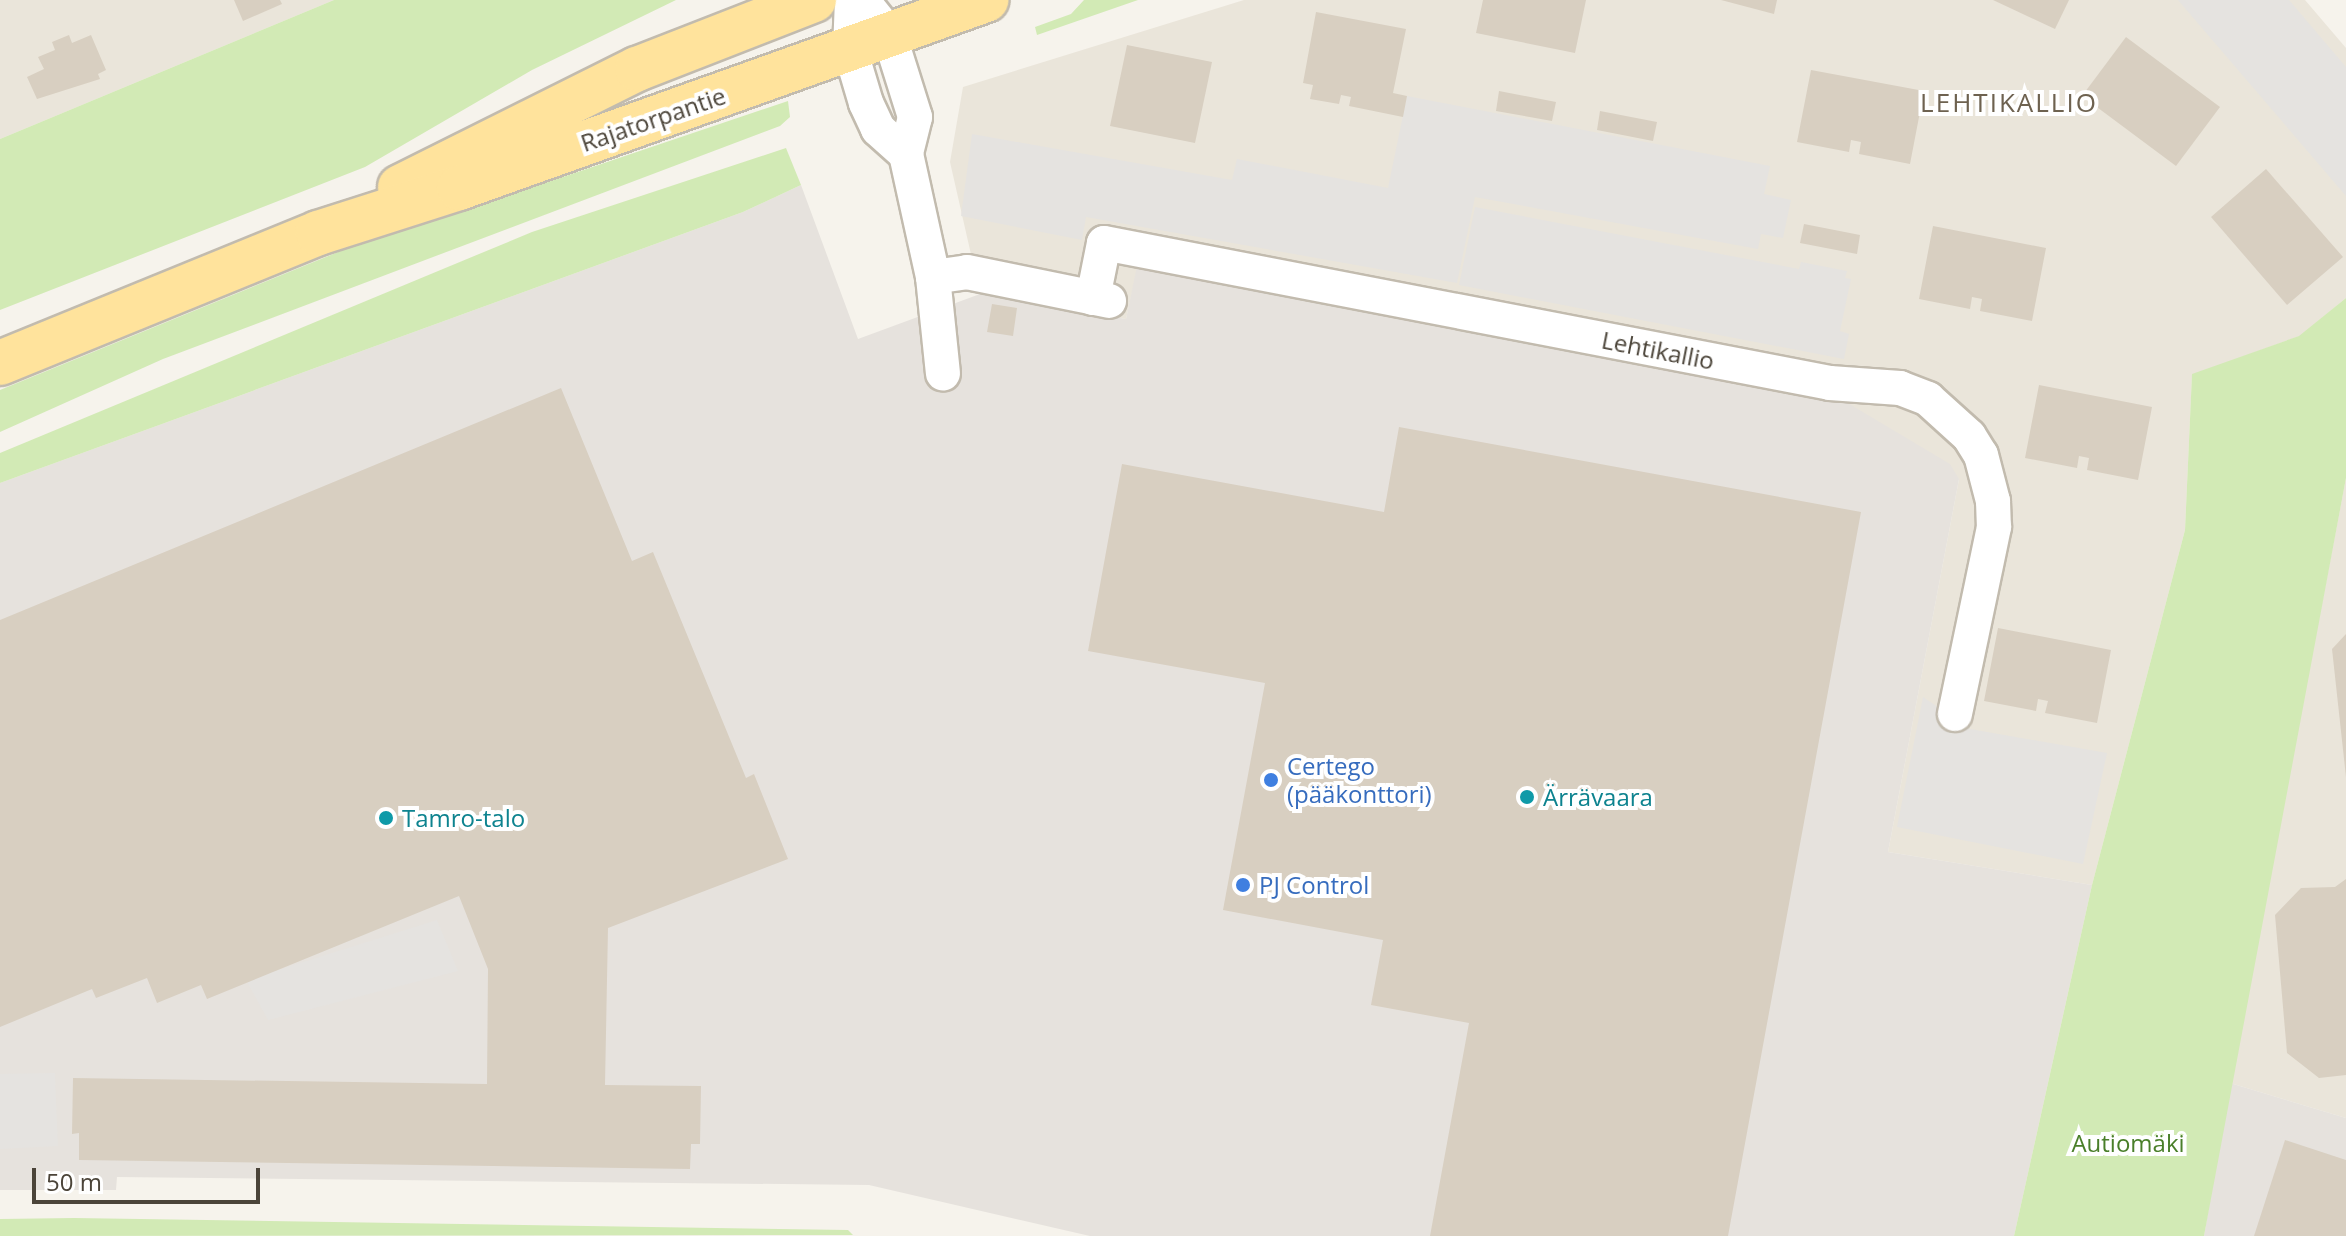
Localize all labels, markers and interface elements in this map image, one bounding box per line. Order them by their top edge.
street label: Rajatorpantie [577,81,729,157]
district label: LEHTIKALLIO [1920,87,2098,119]
street label: Lehtikallio [1599,325,1717,375]
place label: Certego (pääkonttori) [1287,752,1432,808]
marker: Certego (pääkonttori) [1262,771,1280,789]
place label: Ärrävaara [1543,783,1653,811]
marker: Ärrävaara [1518,788,1536,806]
place label: Tamro-talo [402,804,525,832]
marker: Tamro-talo [377,809,395,827]
place label: PJ Control [1259,871,1369,899]
marker: PJ Control [1234,876,1252,894]
park label: Autiomäki [2071,1129,2185,1157]
scale bar [36,1152,264,1202]
text: 50 m [46,1165,102,1198]

